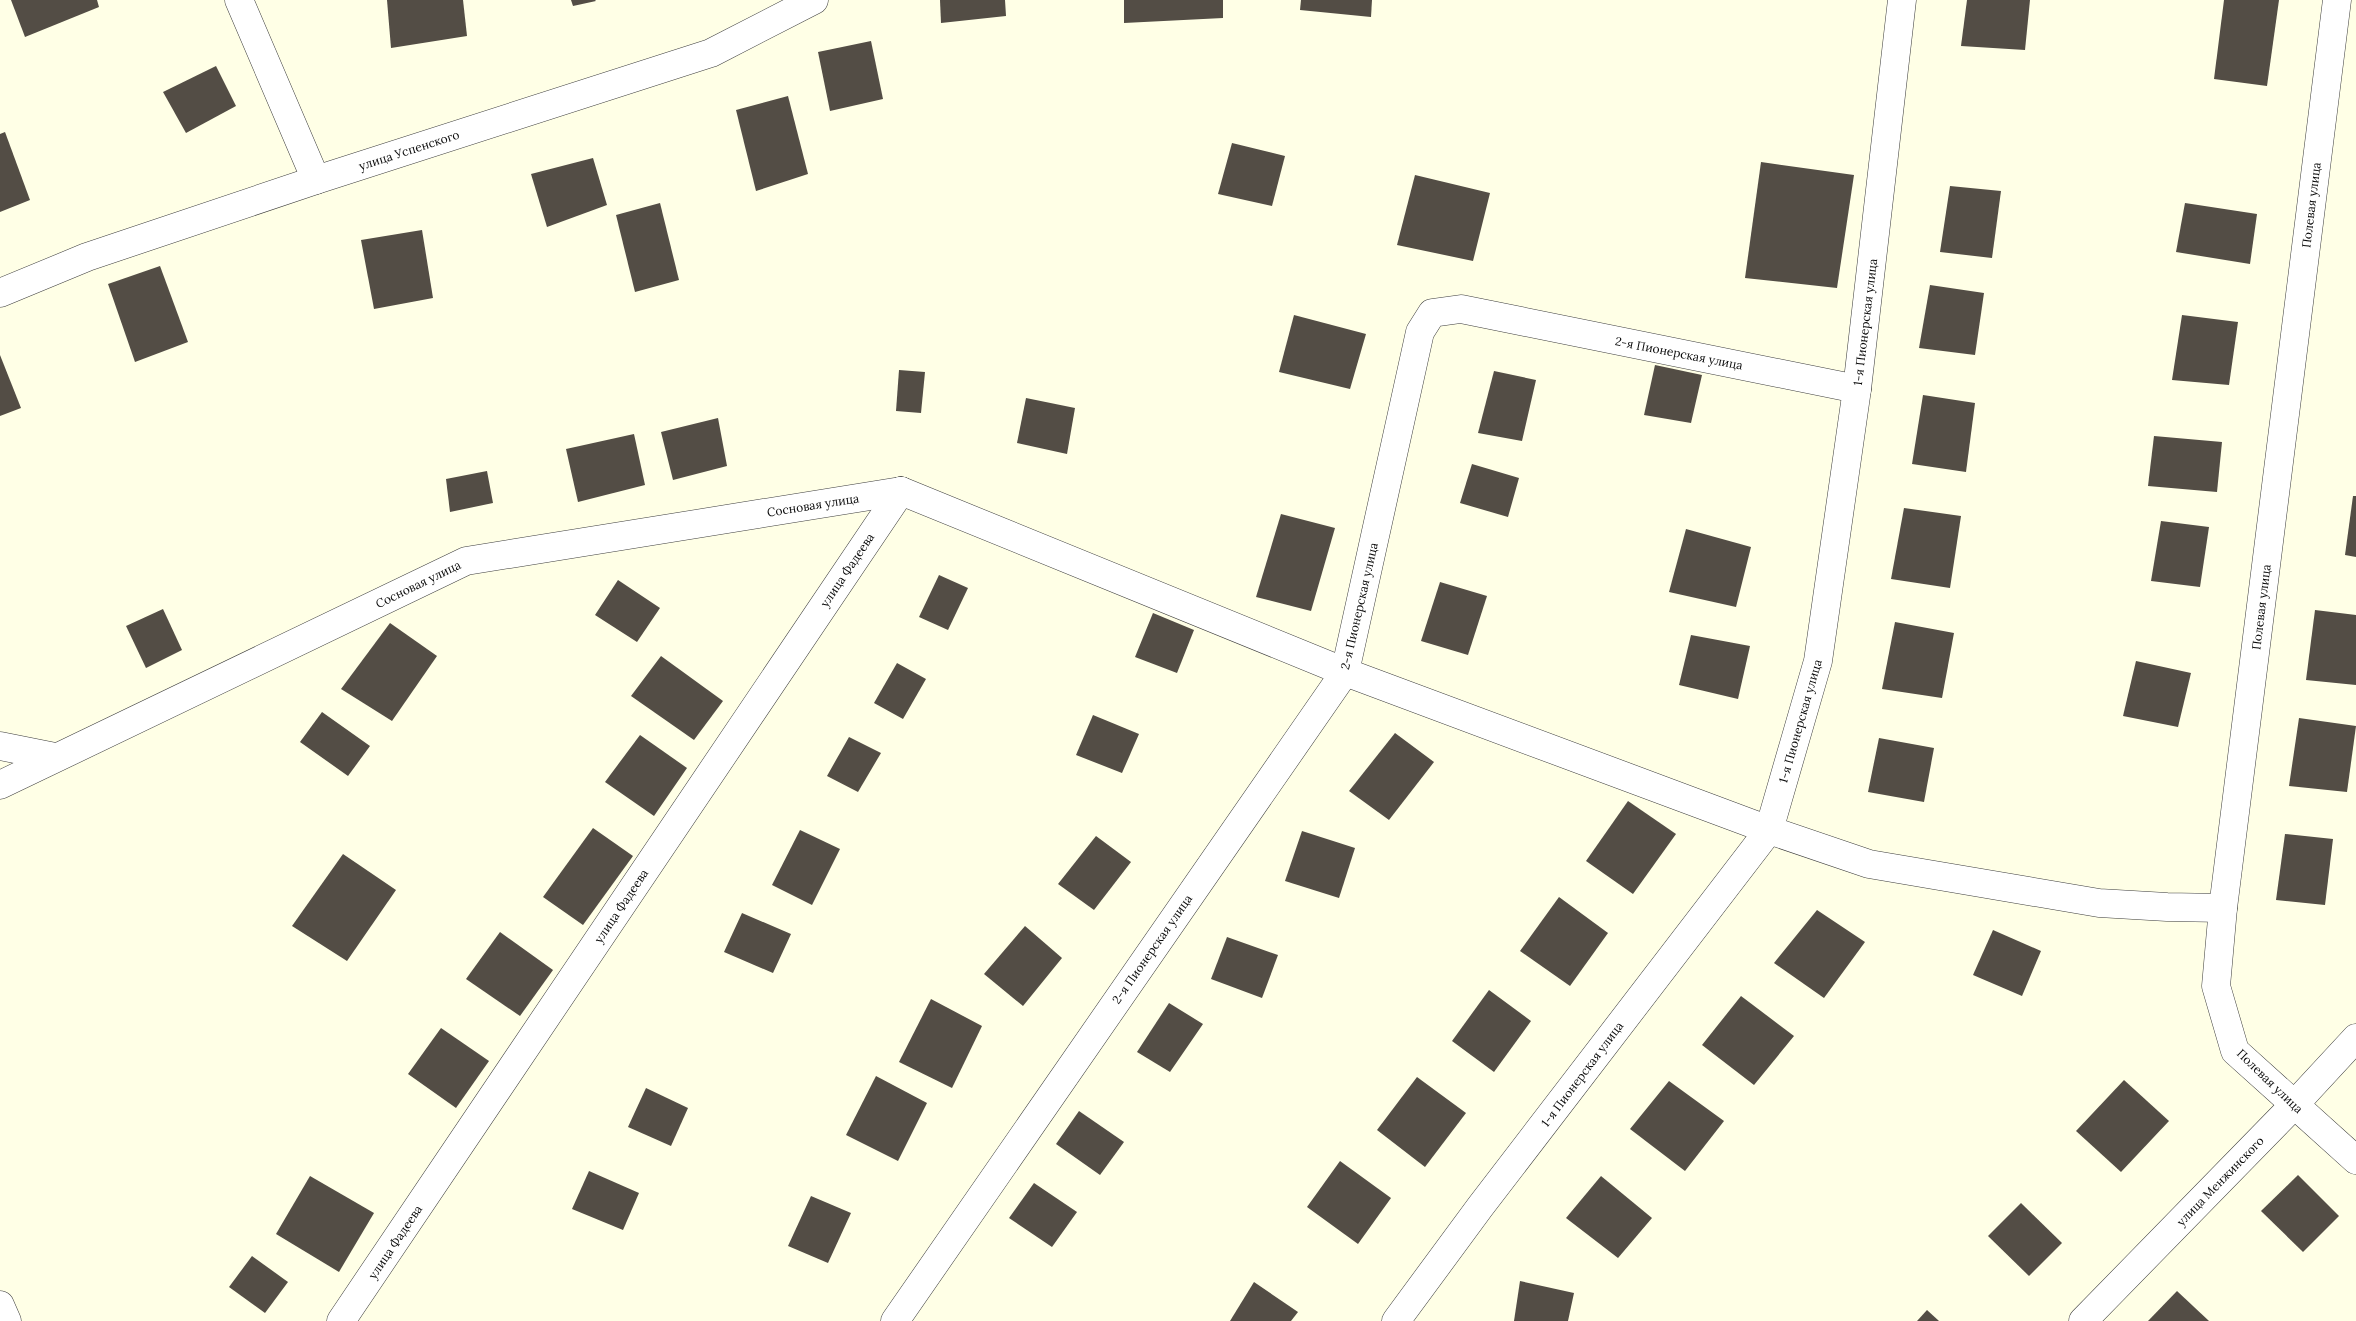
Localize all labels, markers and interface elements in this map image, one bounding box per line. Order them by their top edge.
street label: улица Успенского [357,127,461,173]
street label: Полевая улица [2298,161,2324,249]
street label: 1-я Пионерская улица [1850,258,1880,386]
street label: 2-я Пионерская улица [1614,333,1744,373]
street label: Сосновая улица [766,490,860,520]
street label: улица Фадеева [817,530,877,610]
street label: 2-я Пионерская улица [1337,541,1381,671]
street label: Сосновая улица [373,557,463,611]
street label: Полевая улица [2248,563,2274,651]
street label: 1-я Пионерская улица [1775,658,1825,784]
street label: улица Фадеева [591,866,651,946]
street label: 2-я Пионерская улица [1109,892,1195,1006]
street label: 1-я Пионерская улица [1538,1018,1626,1130]
street label: Полевая улица [2234,1046,2306,1116]
street label: улица Менжинского [2173,1133,2267,1229]
street label: улица Фадеева [365,1202,425,1282]

